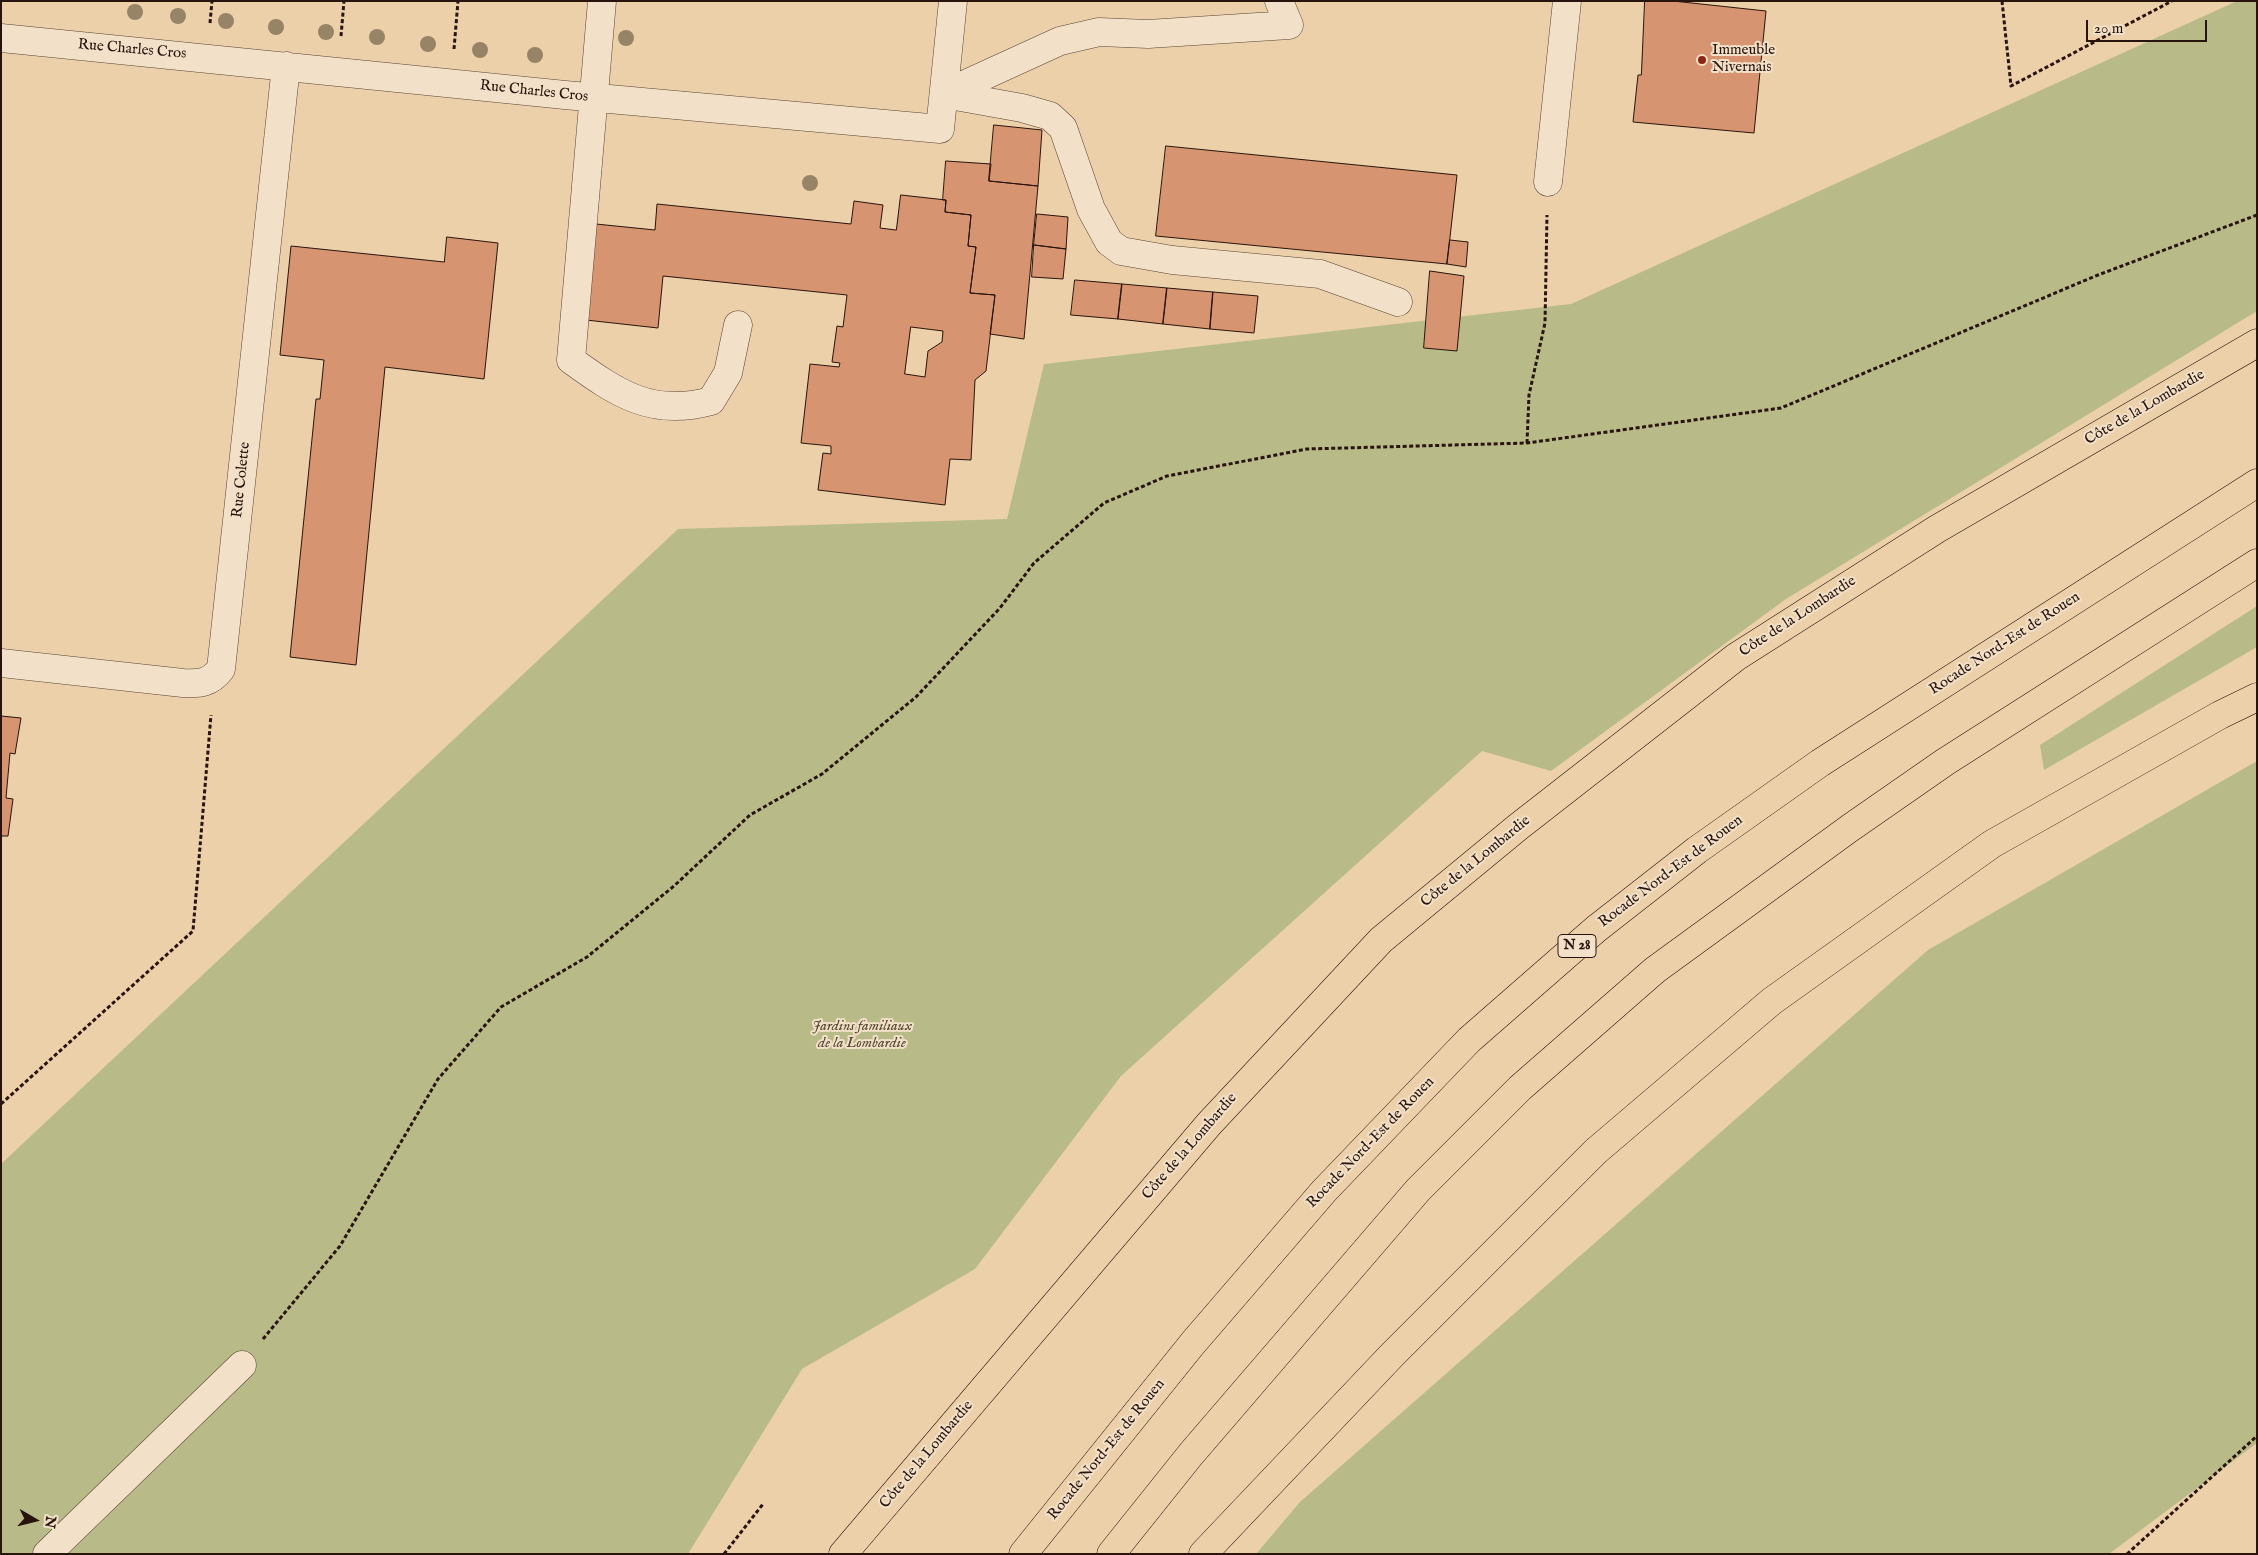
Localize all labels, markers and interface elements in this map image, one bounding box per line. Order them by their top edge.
scale bar [2088,10,2209,42]
text: 20 m [2094,19,2123,38]
street label: Rue Charles Cros [77,36,187,64]
place label: Immeuble Nivernais [1712,42,1775,77]
marker: Immeuble Nivernais [1696,54,1708,66]
street label: Rue Charles Cros [479,77,589,107]
street label: Côte de la Lombardie [2082,366,2208,450]
street label: Rue Colette [229,441,255,519]
street label: Côte de la Lombardie [1736,573,1860,661]
street label: Rocade Nord-Est de Rouen [1926,589,2084,699]
street label: Côte de la Lombardie [1418,812,1534,912]
street label: Rocade Nord-Est de Rouen [1595,812,1747,932]
road number: N 28 [1558,934,1596,958]
park label: Jardins familiaux de la Lombardie [812,1018,912,1053]
street label: Rocade Nord-Est de Rouen [1303,1074,1439,1212]
street label: Côte de la Lombardie [1139,1090,1241,1204]
street label: Rocade Nord-Est de Rouen [1045,1376,1169,1524]
street label: Côte de la Lombardie [877,1397,977,1513]
north arrow [10,1495,60,1545]
text: N [40,1515,60,1529]

